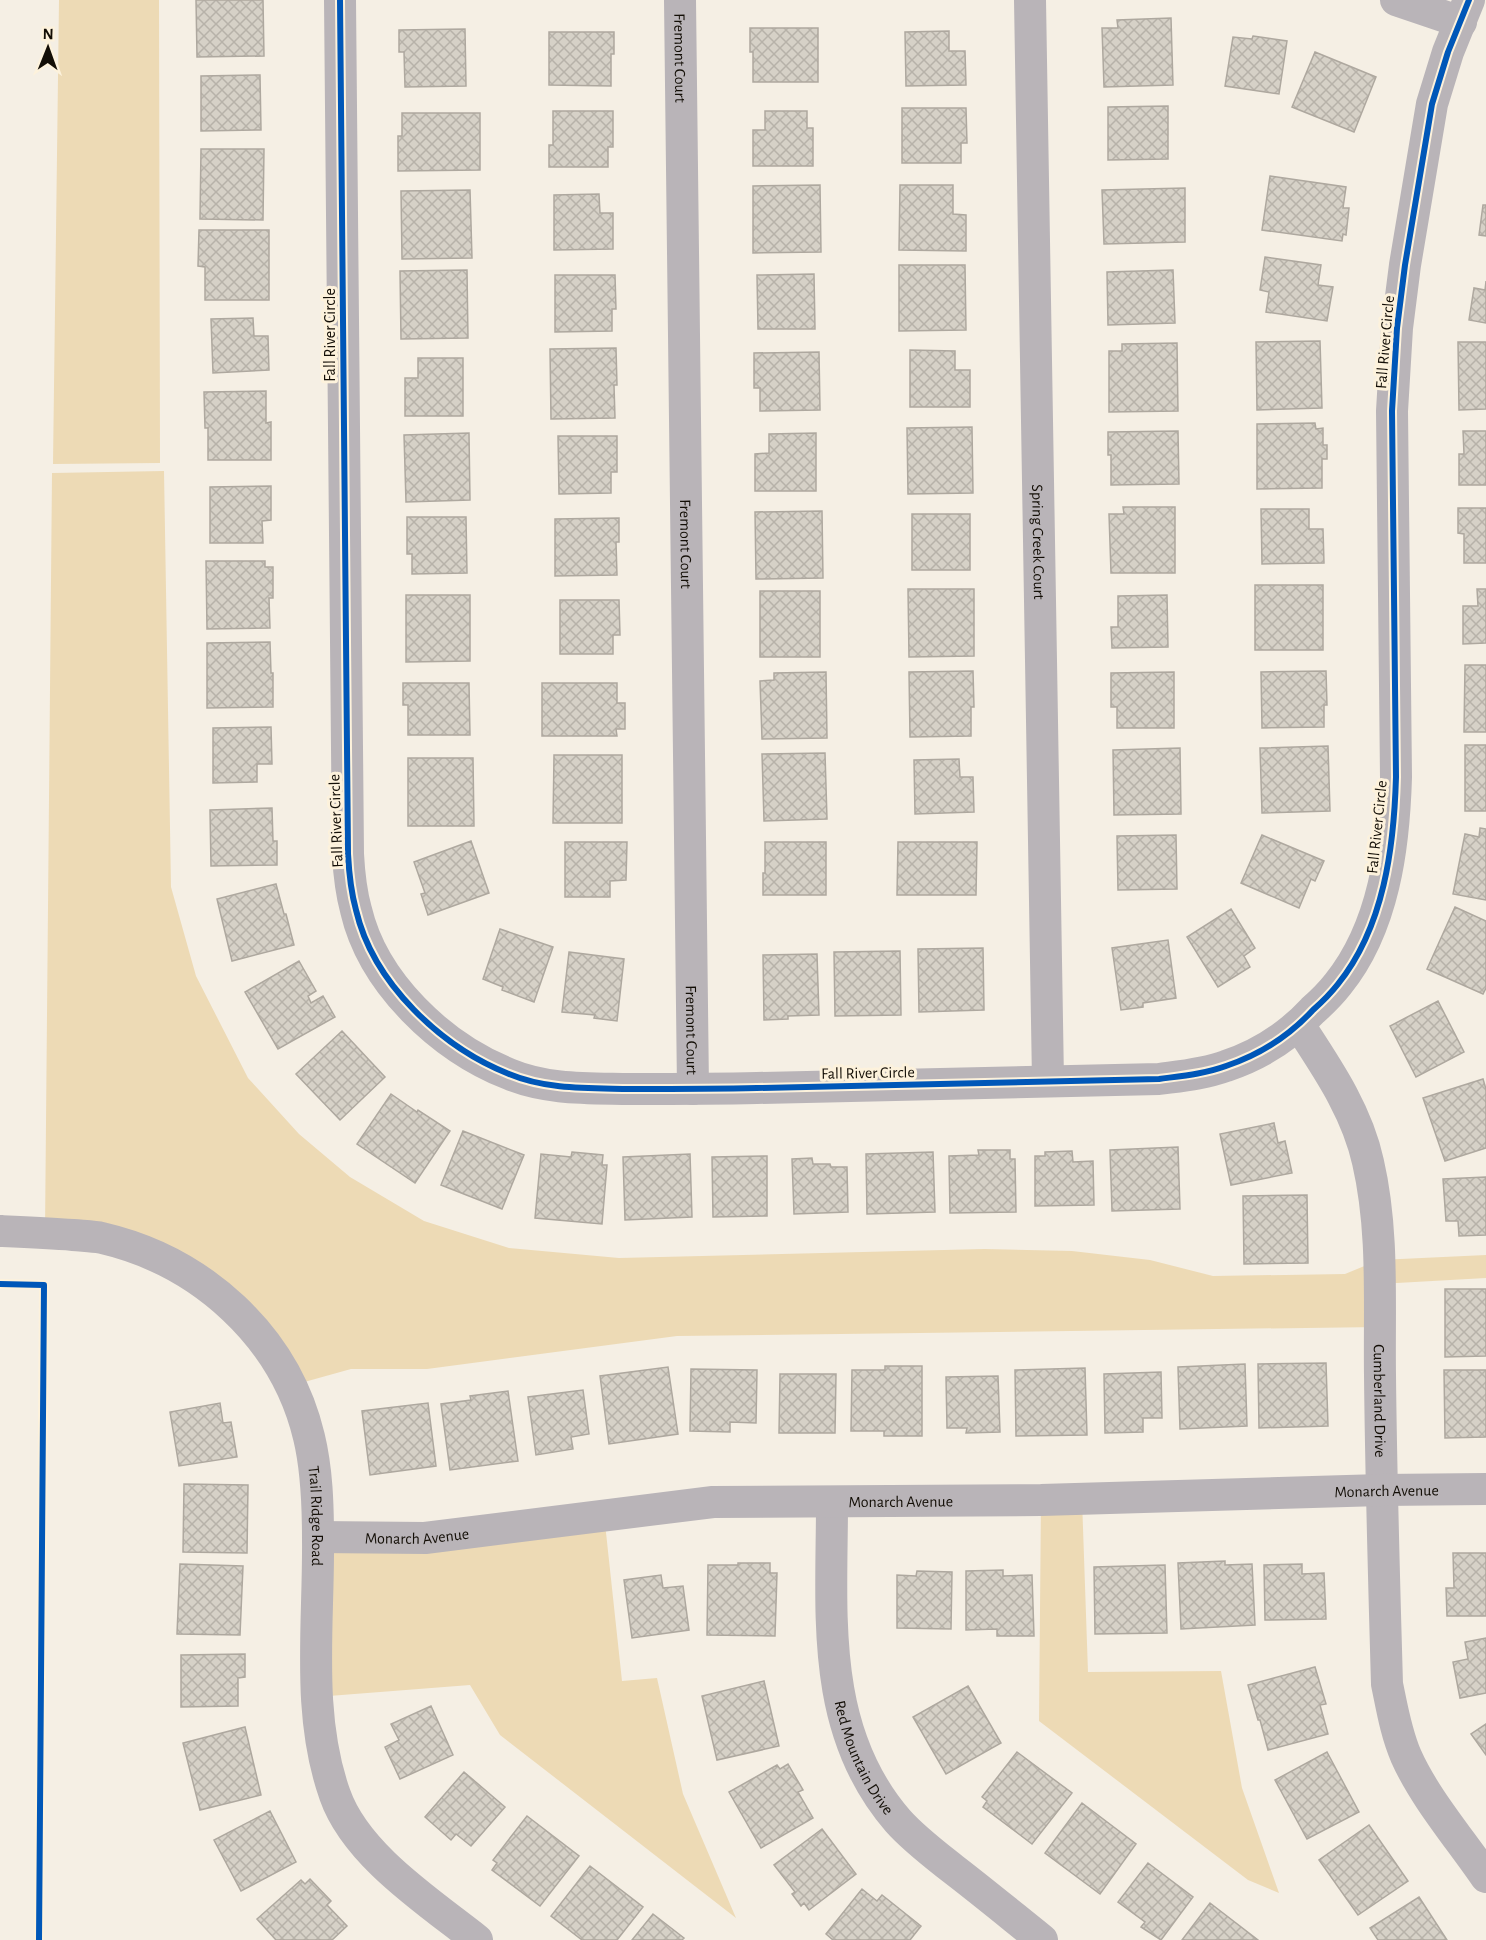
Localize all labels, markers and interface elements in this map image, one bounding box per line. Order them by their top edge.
street label: Fremont Court [671,13,688,103]
north arrow [18,18,78,78]
text: N [43,26,54,42]
street label: Fall River Circle [322,288,338,382]
street label: Fall River Circle [1373,295,1397,389]
street label: Spring Creek Court [1029,484,1047,600]
street label: Fremont Court [677,499,694,589]
street label: Fall River Circle [326,774,346,868]
street label: Fall River Circle [1364,780,1390,875]
street label: Fremont Court [683,985,700,1075]
street label: Fall River Circle [821,1064,915,1082]
street label: Cumberland Drive [1371,1344,1388,1458]
street label: Trail Ridge Road [305,1465,325,1566]
street label: Monarch Avenue [1334,1482,1439,1500]
street label: Monarch Avenue [848,1494,953,1510]
street label: Monarch Avenue [365,1526,470,1547]
street label: Red Mountain Drive [832,1699,896,1818]

